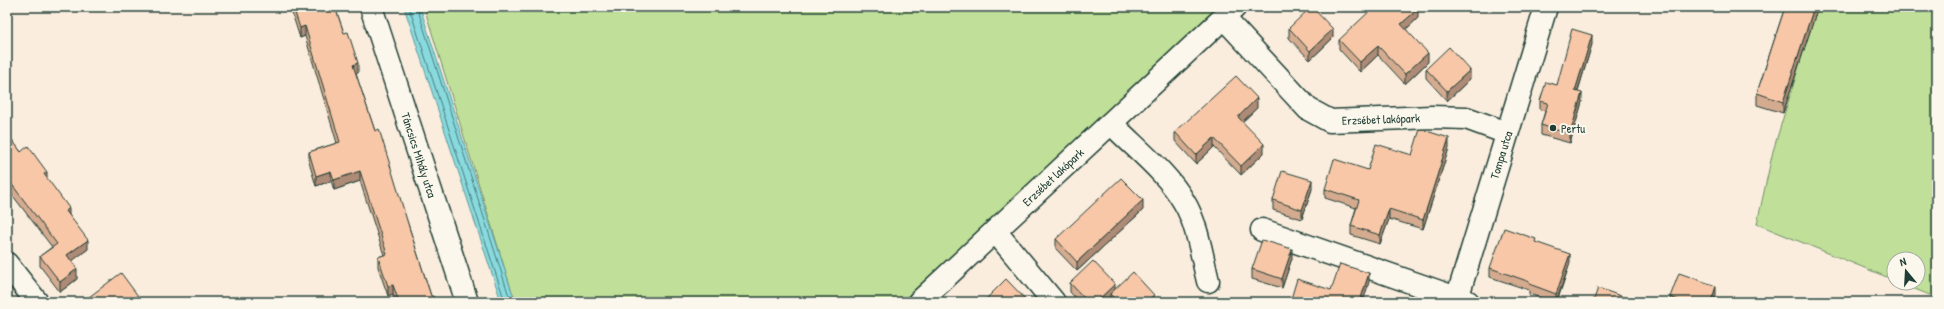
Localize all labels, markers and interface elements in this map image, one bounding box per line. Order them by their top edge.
street label: Erzsébet lakópark [1342,109,1420,129]
street label: Táncsics Mihály utca [397,110,441,200]
place label: Pertu [1561,120,1585,137]
marker: Pertu [1548,123,1558,133]
street label: Tompa utca [1486,129,1516,181]
street label: Erzsébet lakópark [1019,144,1087,210]
north arrow [1886,251,1926,291]
text: N [1898,254,1908,269]

